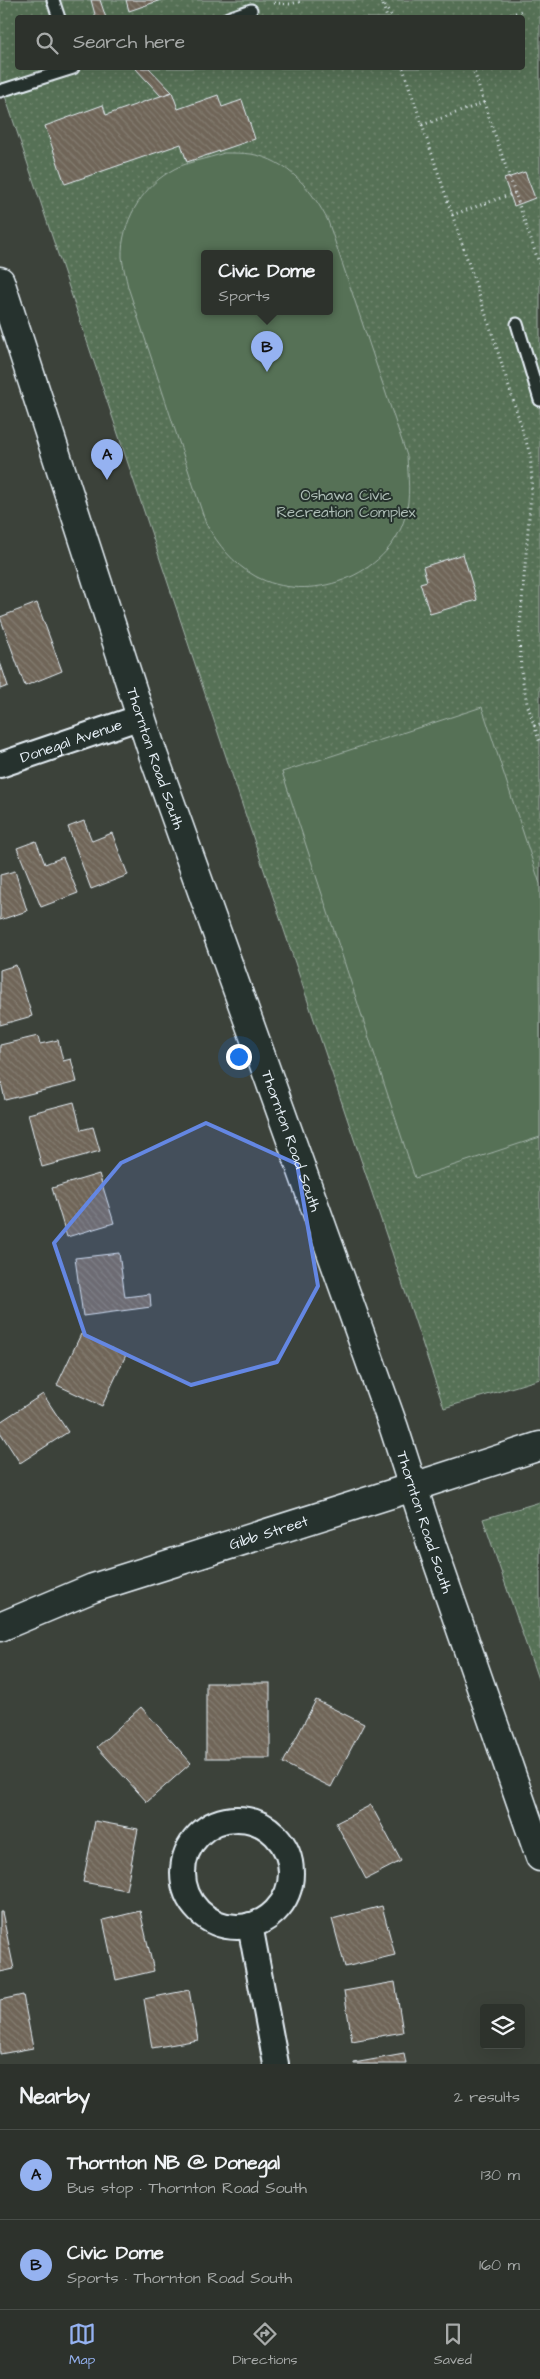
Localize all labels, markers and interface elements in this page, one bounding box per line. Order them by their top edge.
search box [15,15,525,70]
icon: search [33,29,61,57]
text: Search here [73,29,185,56]
popup [201,250,333,315]
text: Civic Dome [219,258,315,285]
text: Sports [219,285,270,307]
pin: B [251,331,283,372]
pin: A [91,439,123,480]
park label: Oshawa Civic Recreation Complex [276,485,417,523]
street label: Thornton Road South [122,685,190,833]
street label: Donegal Avenue [17,714,125,768]
your location [226,1044,252,1070]
street label: Thornton Road South [256,1067,326,1215]
street label: Thornton Road South [392,1448,458,1597]
street label: Gibb Street [226,1510,311,1555]
map controls [480,2004,525,2049]
button: layers [480,2004,525,2049]
text: Nearby [20,2082,90,2111]
text: 2 results [454,2086,520,2108]
text: Thornton NB @ Donegal [67,2150,280,2177]
text: A [31,2164,41,2186]
text: 130 m [481,2164,520,2186]
text: Bus stop · Thornton Road South [67,2177,307,2199]
text: Civic Dome [67,2240,164,2267]
text: B [30,2254,42,2276]
text: 160 m [479,2254,520,2276]
text: Sports · Thornton Road South [67,2267,292,2289]
tab: Map [68,2320,96,2370]
tab: Directions [232,2320,297,2370]
tab: Saved [434,2320,472,2370]

